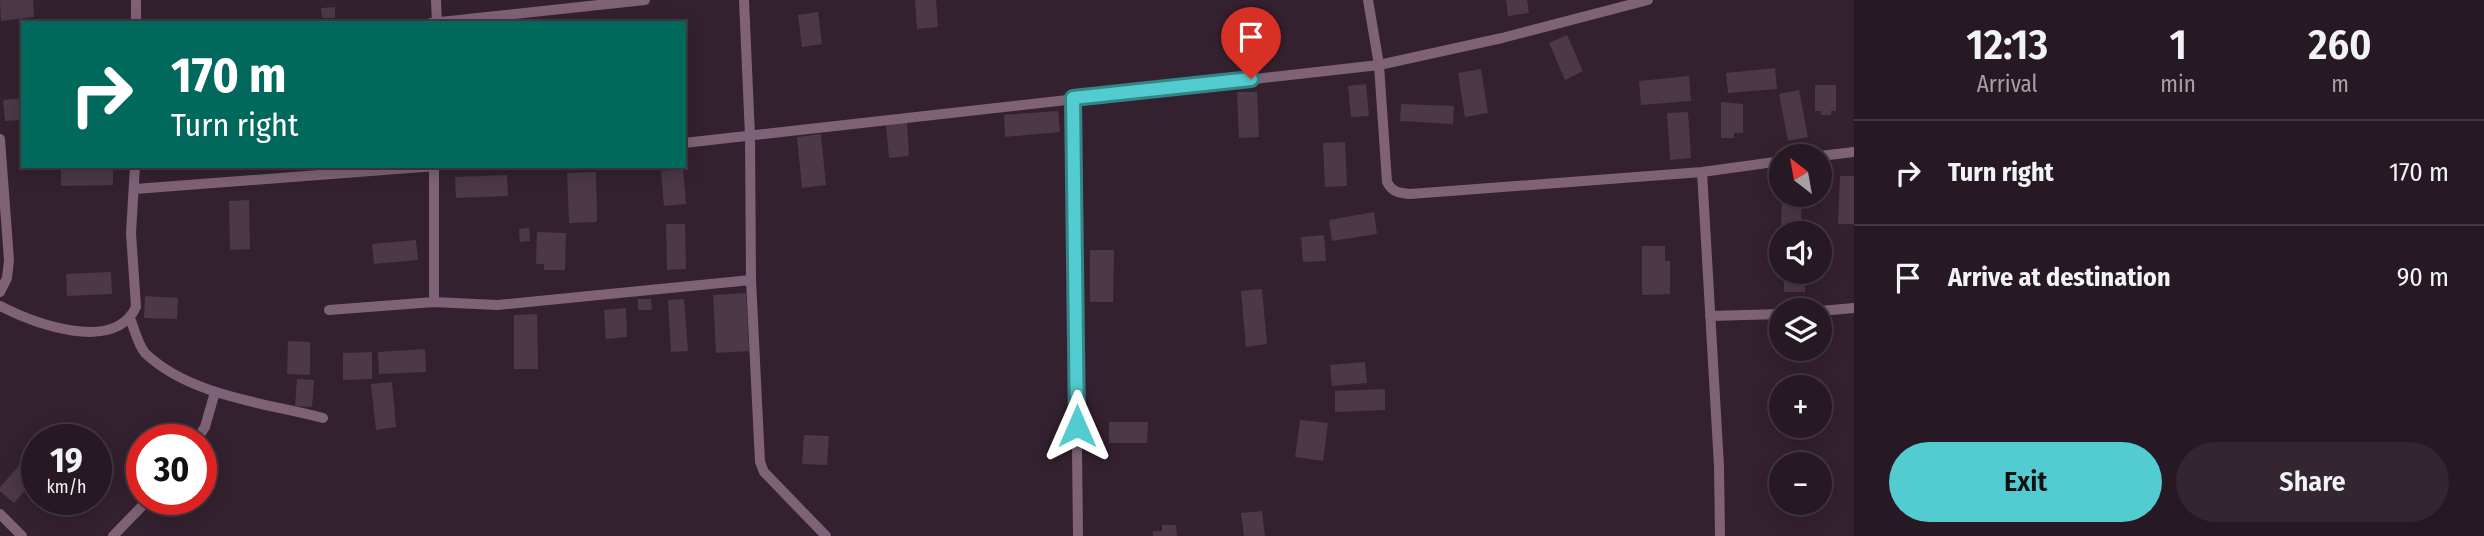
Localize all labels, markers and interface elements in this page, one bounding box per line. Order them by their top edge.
pin [1221,7,1281,79]
icon: arrive [1232,18,1270,56]
text: 12:13 [1966,20,2048,70]
text: 1 [2169,20,2187,70]
text: 260 [2308,20,2372,70]
text: 170 m [171,46,287,105]
icon: right [56,49,147,140]
text: Arrival [1977,70,2038,98]
text: min [2160,70,2196,98]
text: m [2331,70,2349,98]
text: Turn right [171,106,298,144]
north arrow [1769,144,1832,206]
map controls [1769,144,1832,515]
icon: right [1889,154,1927,192]
text: Turn right [1948,157,2054,188]
text: 170 m [2389,157,2449,188]
button: sound [1769,221,1832,284]
icon: arrive [1889,259,1927,297]
text: Arrive at destination [1948,262,2171,293]
text: 90 m [2397,262,2449,293]
button: layers [1769,298,1832,361]
button: + [1769,375,1832,438]
position arrow [1040,389,1114,463]
speed limit sign: 30 [126,424,217,515]
text: 19 [50,439,83,481]
button: Exit [1889,442,2162,522]
button: Share [2176,442,2449,522]
button: − [1769,452,1832,515]
text: km/h [46,476,87,498]

